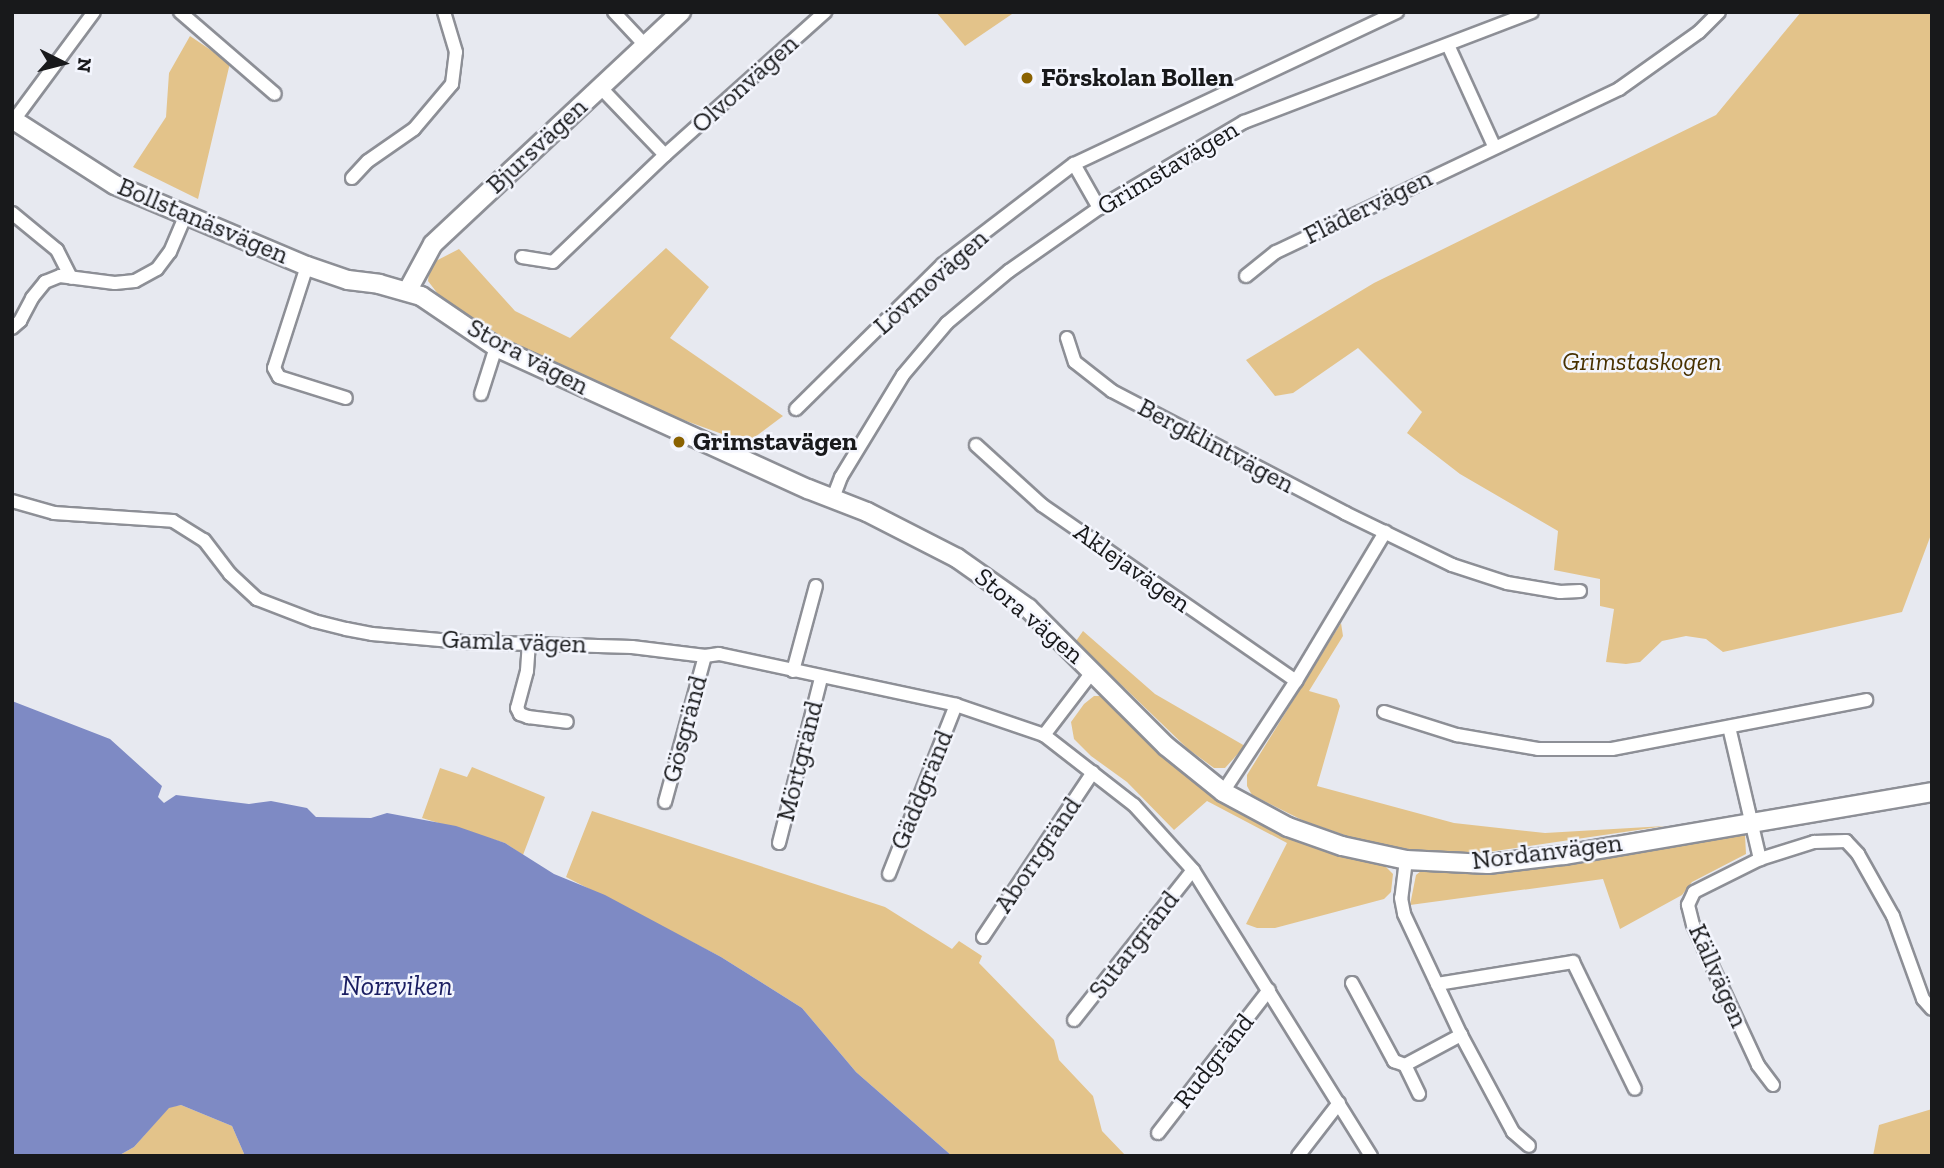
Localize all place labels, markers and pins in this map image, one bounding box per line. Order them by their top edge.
place label: Förskolan Bollen [1041,62,1234,94]
marker: Förskolan Bollen [1019,70,1035,86]
place label: Grimstavägen [693,426,857,458]
marker: Grimstavägen [671,434,687,450]

